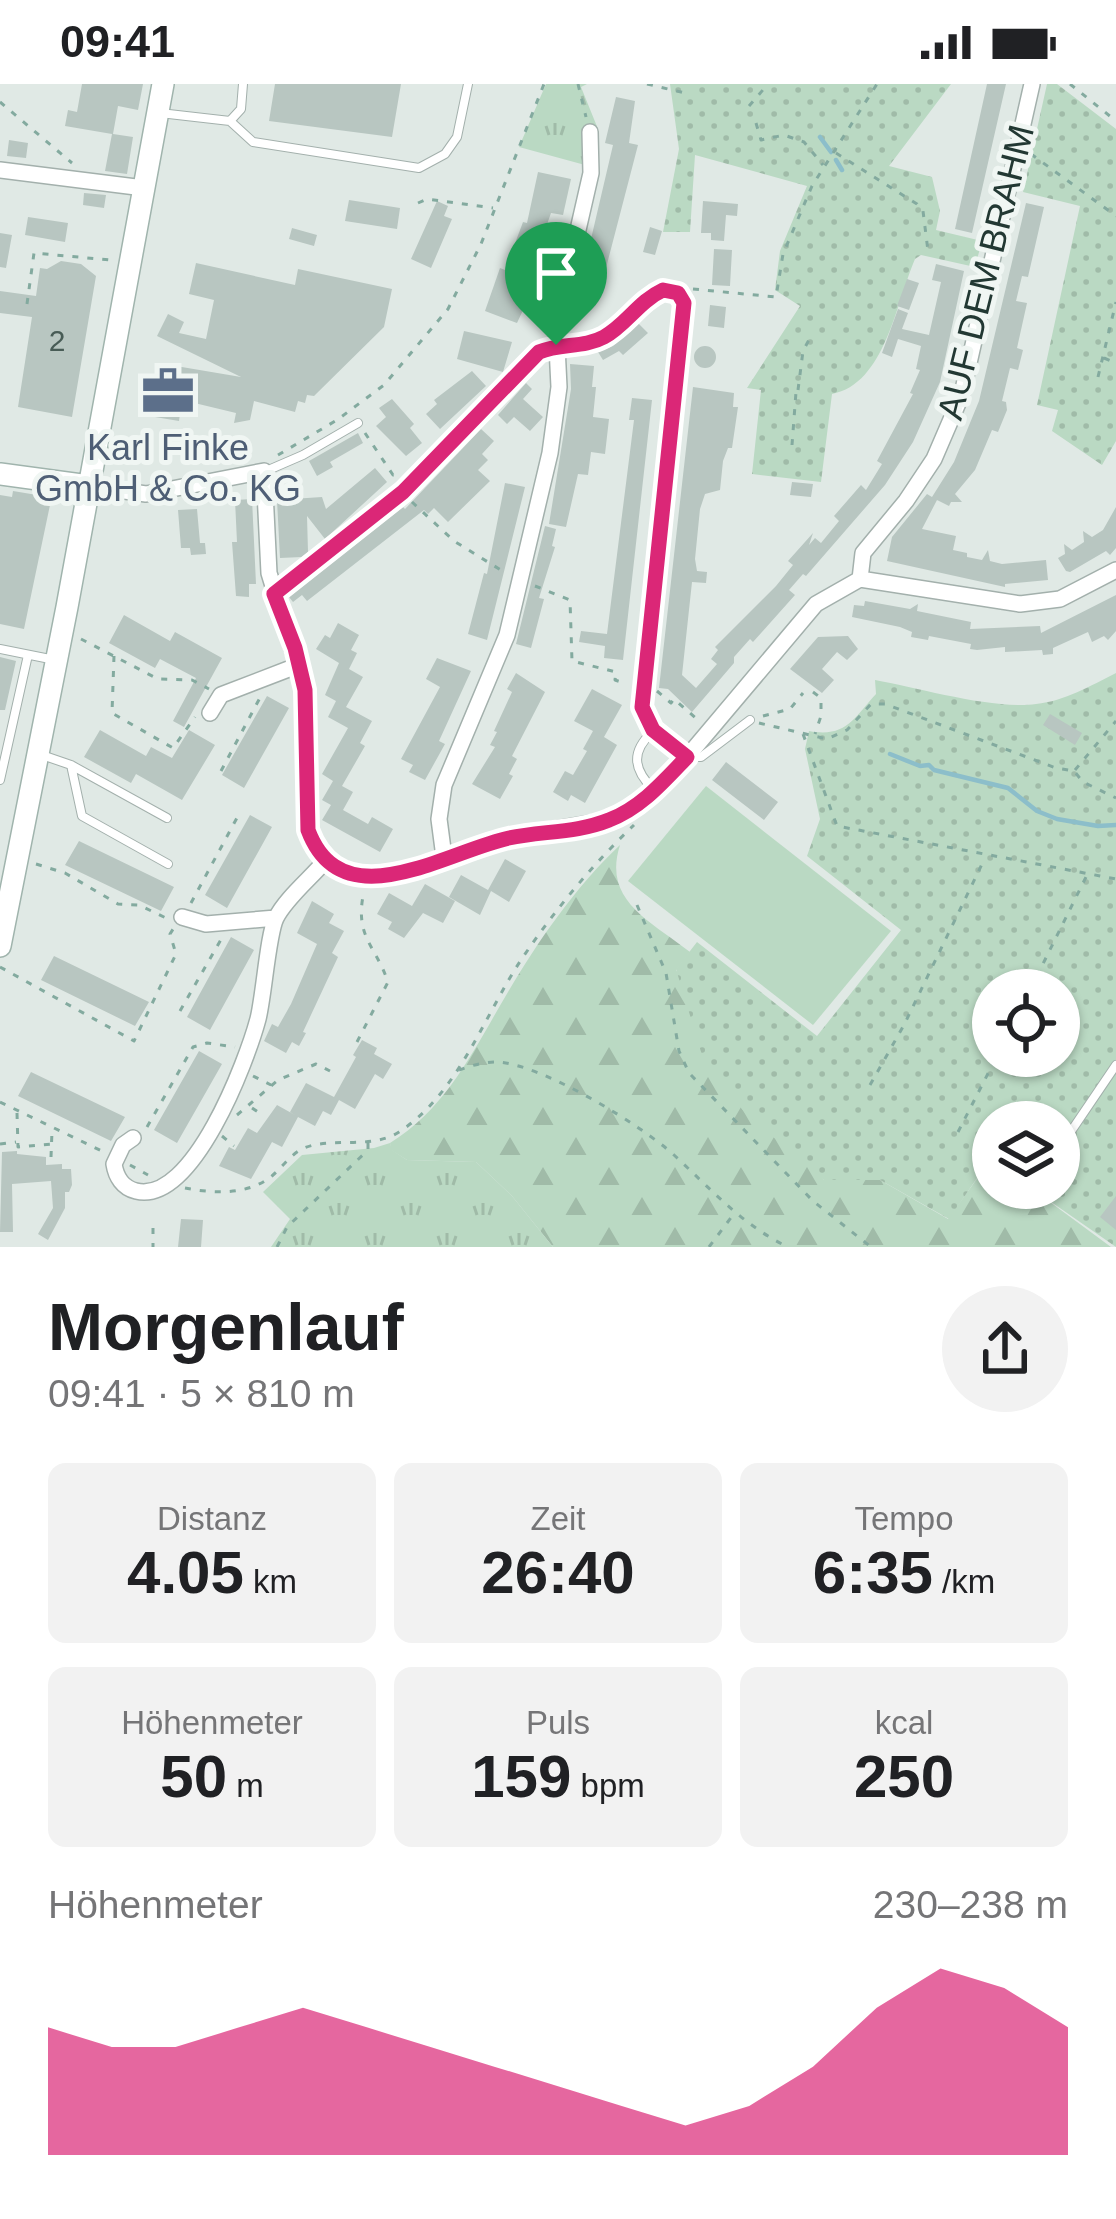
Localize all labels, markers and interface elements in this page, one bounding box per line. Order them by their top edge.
text: 09:41 [60,16,175,67]
street label: AUF DEM BRAHM [929,121,1042,424]
pin [505,222,607,345]
icon: arrive [523,240,589,306]
house number: 2 [49,324,65,357]
office icon: Karl Finke GmbH & Co. KG [139,362,197,420]
place label: Karl Finke GmbH & Co. KG [35,427,301,509]
map controls [972,969,1080,1209]
button: locate [972,969,1080,1077]
button: layers [972,1101,1080,1209]
button: share [942,1286,1068,1412]
text: Morgenlauf [48,1290,404,1364]
text: 09:41 · 5 × 810 m [48,1372,355,1415]
text: Distanz [157,1500,267,1537]
text: Zeit [530,1500,586,1537]
text: Tempo [854,1500,954,1537]
text: 4.05 [127,1539,244,1606]
text: 26:40 [481,1539,635,1606]
text: 6:35 [813,1539,933,1606]
text: km [244,1563,297,1600]
text: /km [933,1563,995,1600]
text: Höhenmeter [121,1704,303,1741]
text: Puls [526,1704,590,1741]
text: kcal [875,1704,933,1741]
text: 50 [160,1743,227,1810]
text: 159 [471,1743,571,1810]
text: 250 [854,1743,954,1810]
text: m [227,1767,264,1804]
text: bpm [571,1767,645,1804]
text: Höhenmeter [48,1883,263,1926]
text: 230–238 m [873,1883,1068,1926]

